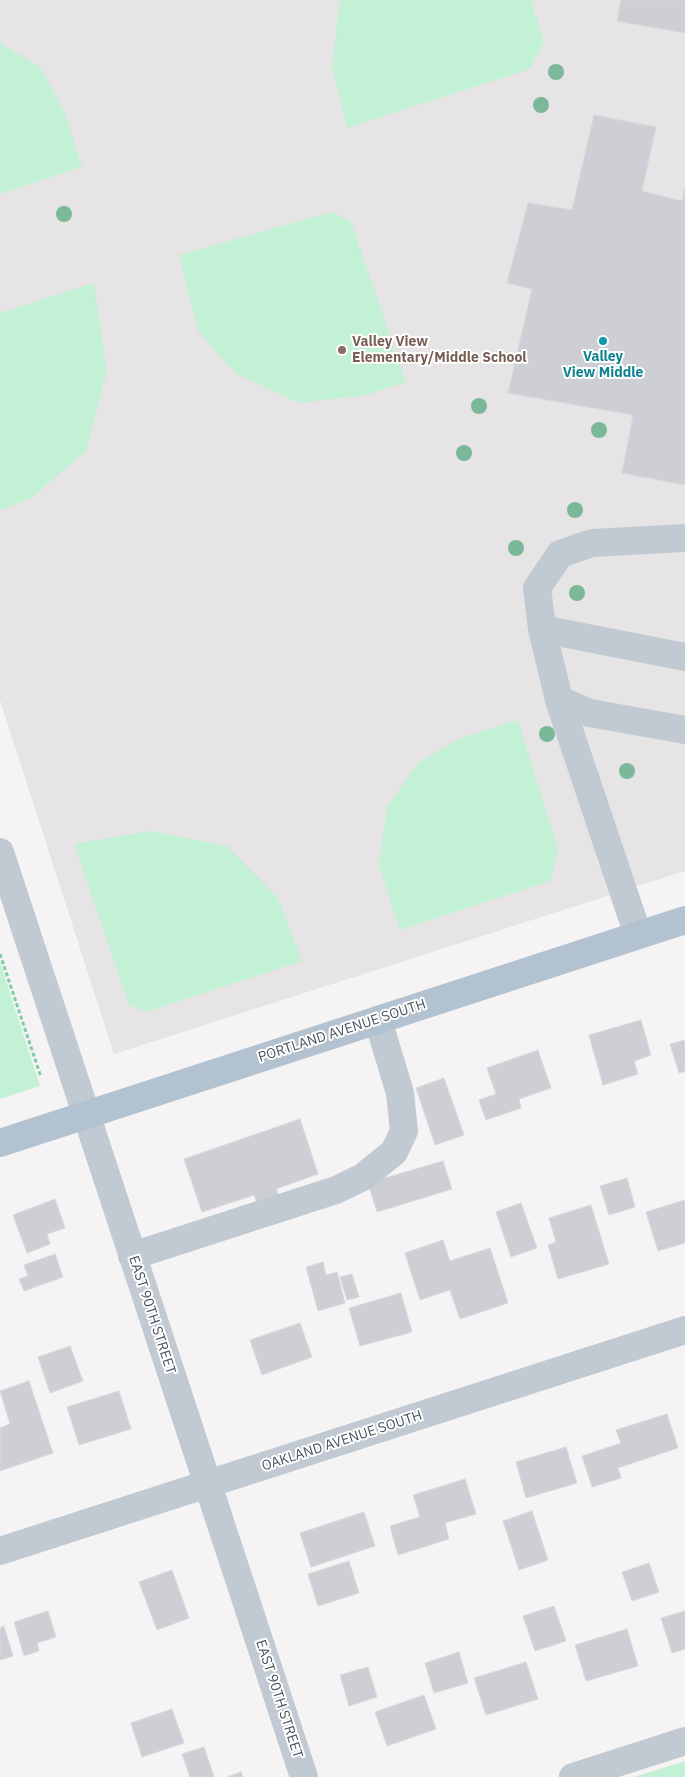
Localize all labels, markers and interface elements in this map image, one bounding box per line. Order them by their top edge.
place label: Valley View Elementary/Middle School [352,334,527,367]
marker: Valley View Middle [597,335,609,347]
marker: Valley View Elementary/Middle School [336,344,348,356]
place label: Valley View Middle [563,349,643,382]
street label: PORTLAND AVENUE SOUTH [256,996,428,1066]
street label: EAST 90TH STREET [125,1254,179,1376]
street label: OAKLAND AVENUE SOUTH [260,1407,424,1475]
street label: EAST 90TH STREET [252,1638,306,1760]

